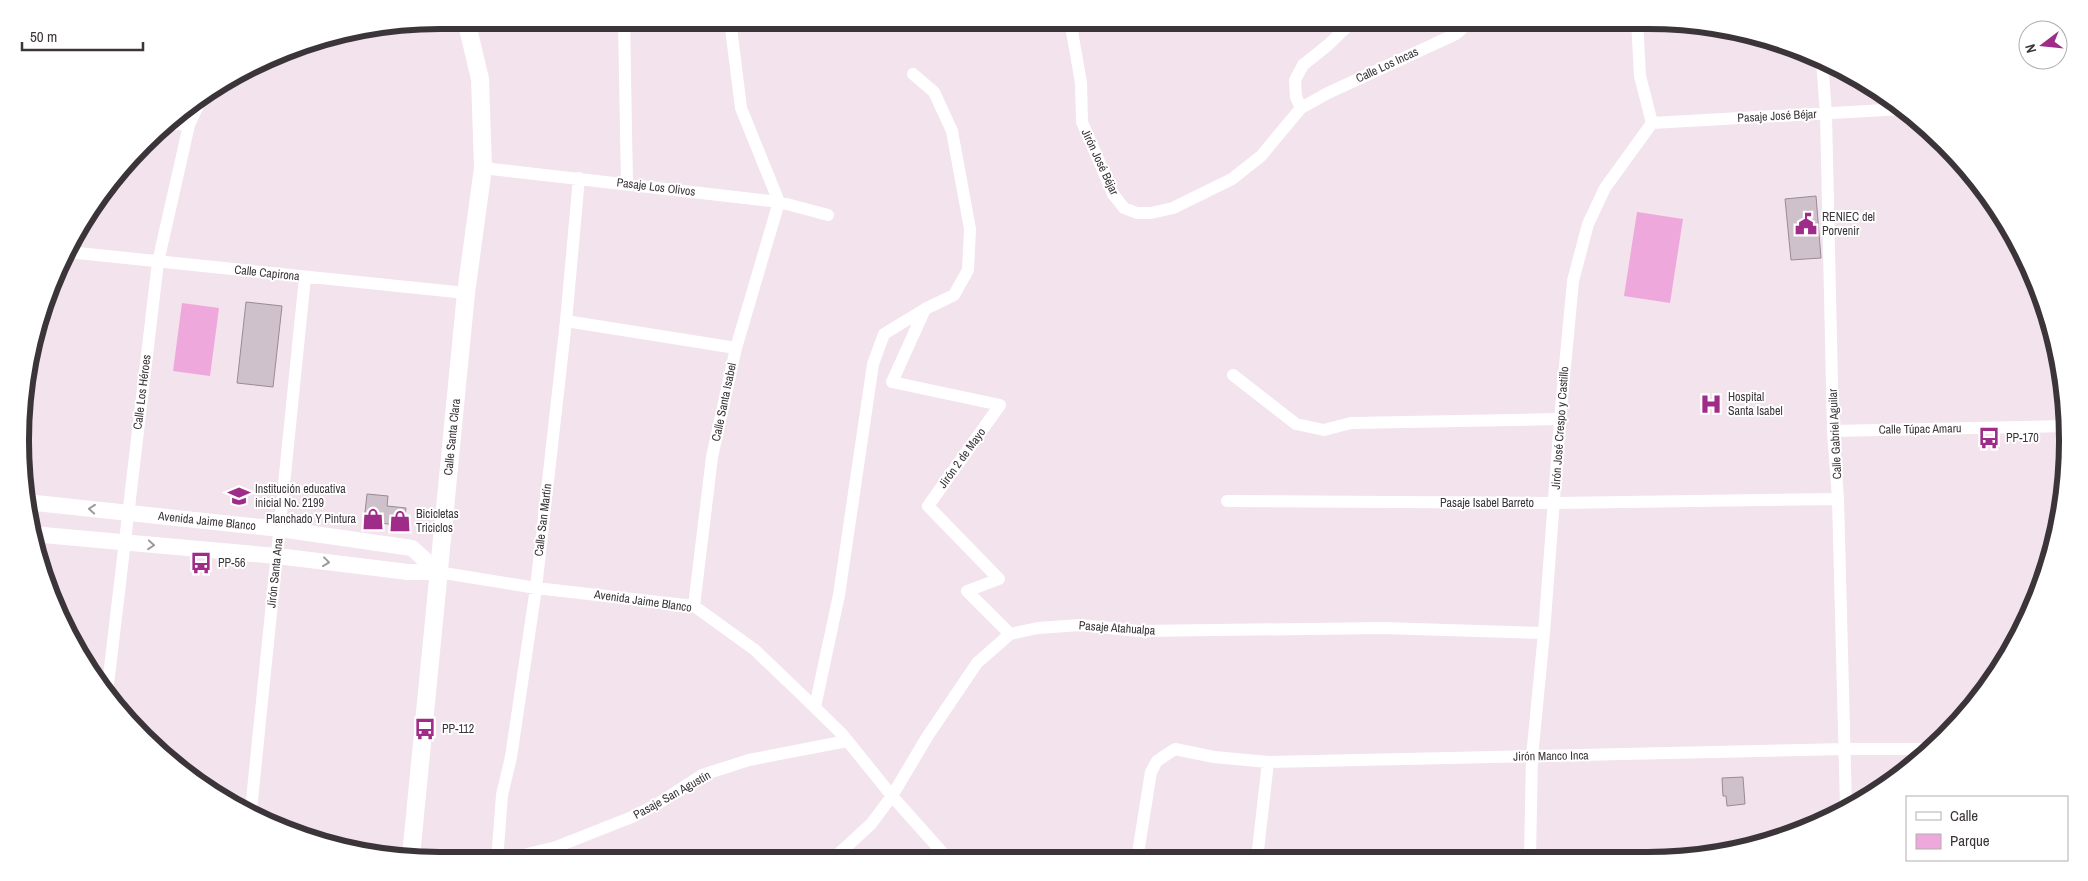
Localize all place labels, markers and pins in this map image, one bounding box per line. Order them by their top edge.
place label: RENIEC del Porvenir [1822,209,1875,239]
public building icon: RENIEC del Porvenir [1793,211,1819,237]
place label: Hospital Santa Isabel [1728,389,1783,419]
hospital icon: Hospital Santa Isabel [1698,391,1724,417]
bus stop icon: PP-170 [1976,425,2002,451]
place label: PP-170 [2006,430,2039,446]
place label: Institución educativa inicial No. 2199 [255,481,346,511]
school or university icon: Institución educativa inicial No. 2199 [226,483,252,509]
shop icon: Planchado Y Pintura [360,506,386,532]
place label: Bicicletas Triciclos [416,506,459,536]
shop icon: Bicicletas Triciclos [387,508,413,534]
place label: Planchado Y Pintura [266,511,357,527]
bus stop icon: PP-56 [188,550,214,576]
place label: PP-56 [218,555,245,571]
bus stop icon: PP-112 [412,716,438,742]
place label: PP-112 [442,721,474,737]

